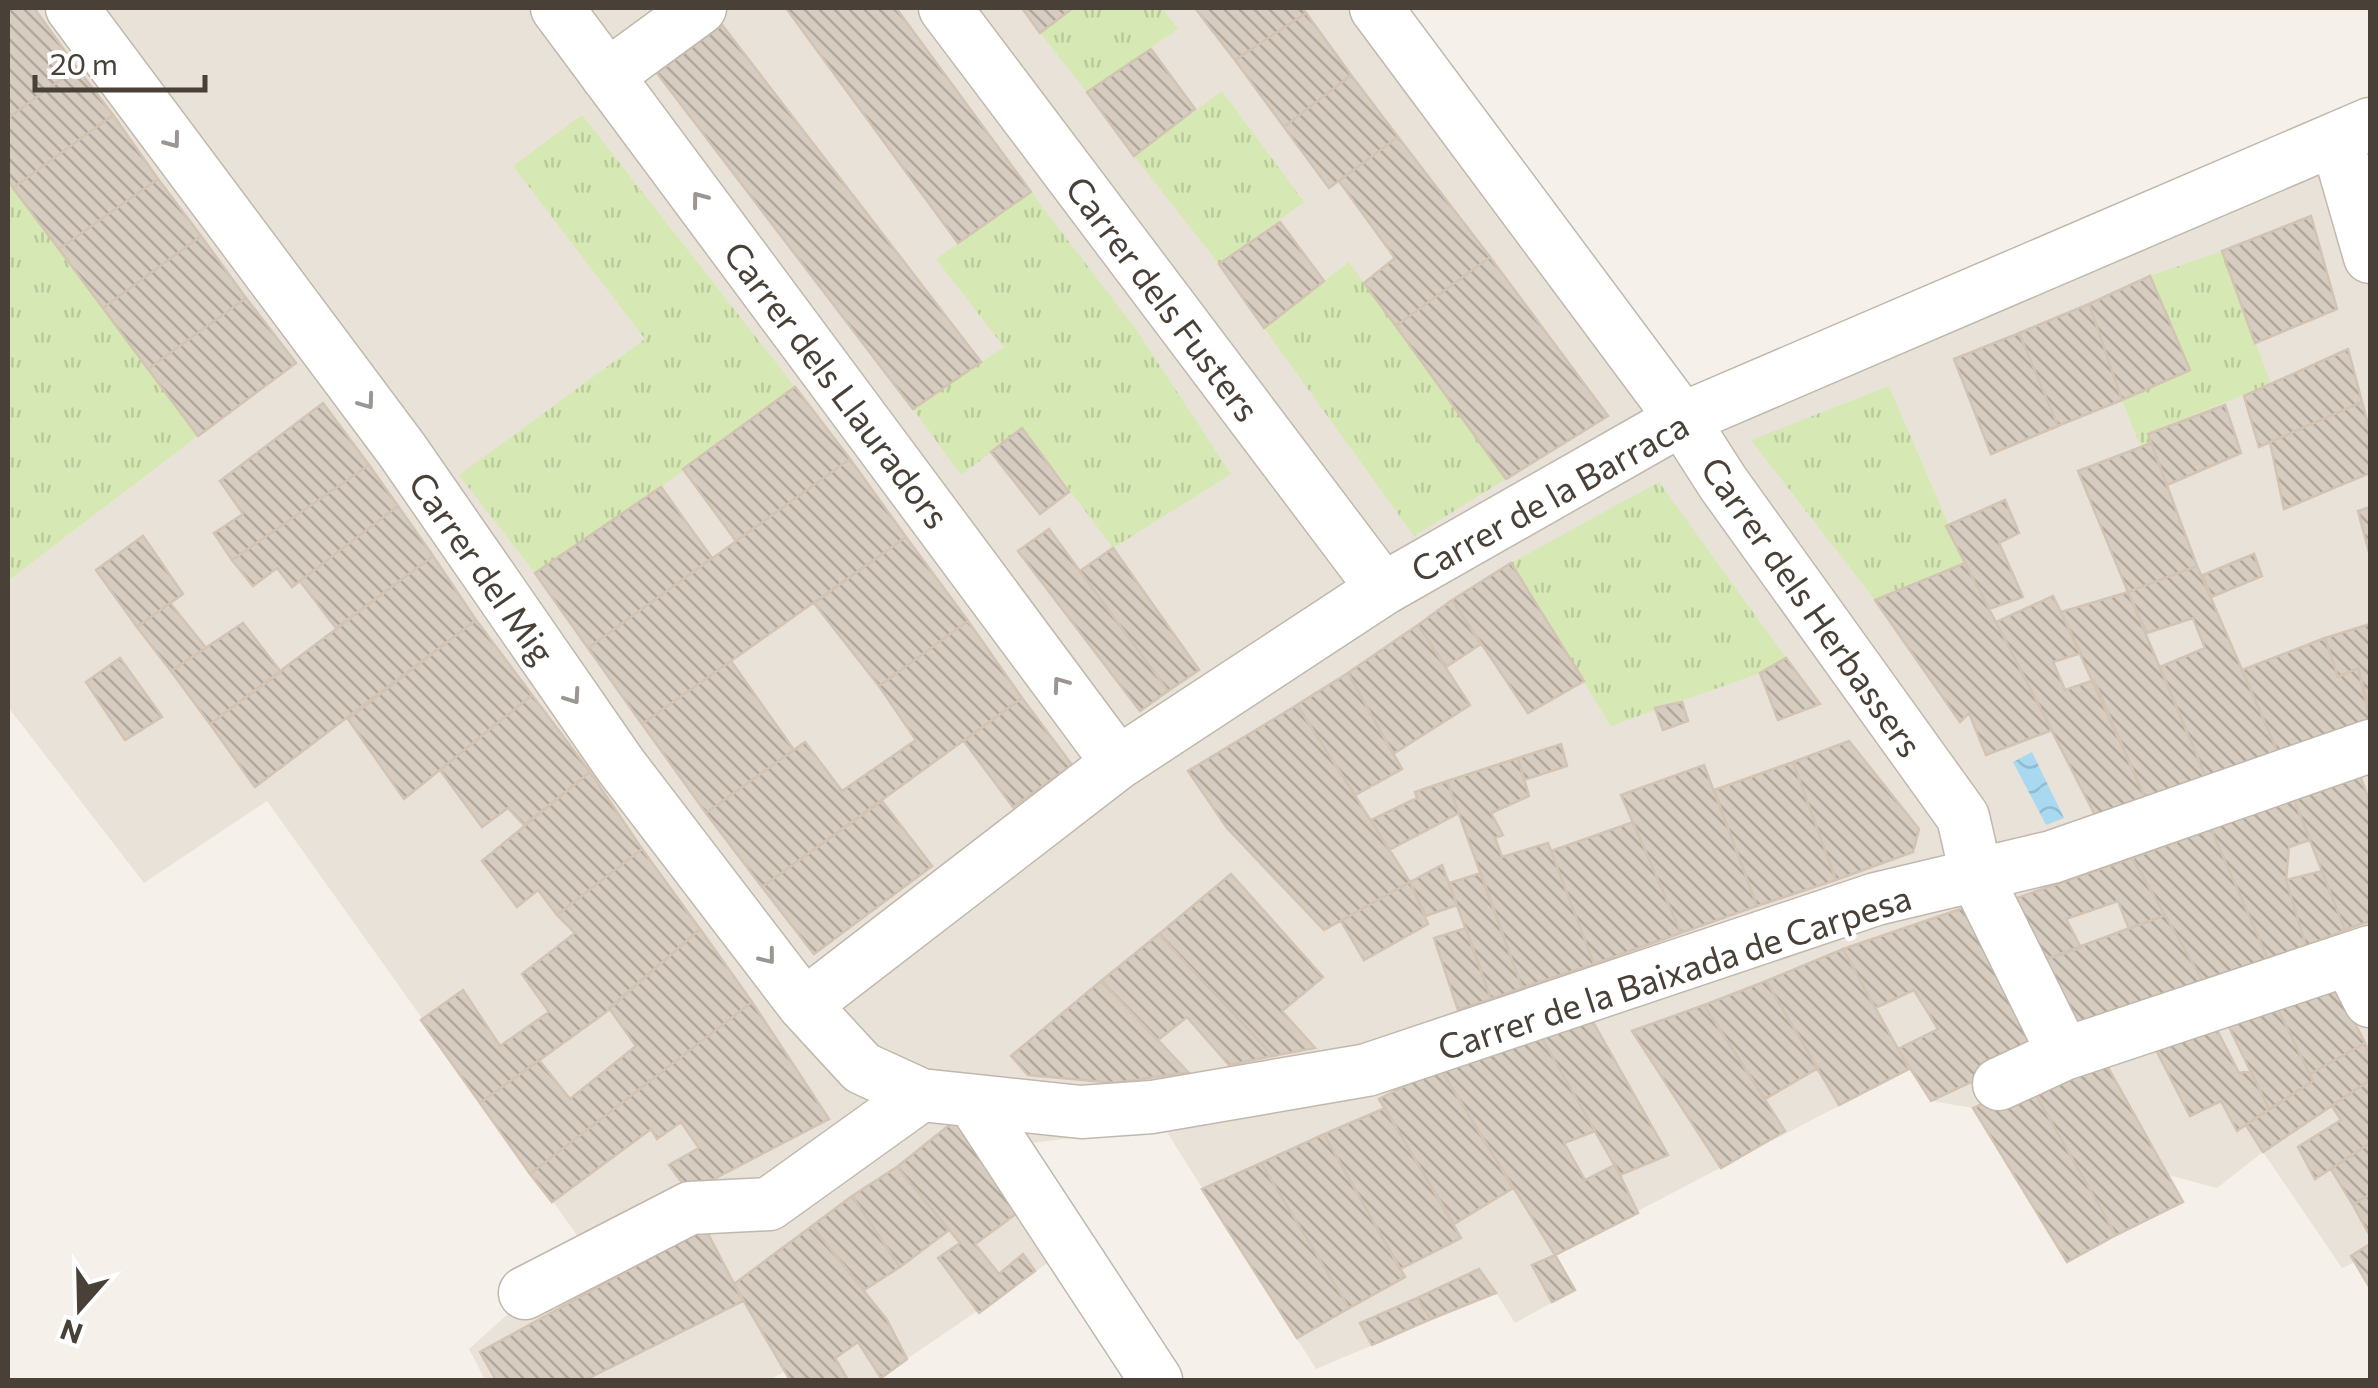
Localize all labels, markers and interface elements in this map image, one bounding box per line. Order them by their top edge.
scale bar [35,30,205,92]
text: 20 m [50,44,118,81]
one-way arrow [162,130,179,148]
street label: Carrer dels Fusters [1058,167,1270,429]
one-way arrow [694,192,711,210]
street label: Carrer dels Llauradors [716,232,960,536]
one-way arrow [355,391,373,409]
street label: Carrer de la Barraca [1403,402,1695,590]
street label: Carrer dels Herbassers [1693,448,1933,764]
street label: Carrer del Mig [401,463,565,671]
one-way arrow [1055,677,1072,695]
one-way arrow [561,686,579,705]
street label: Carrer de la Baixada de Carpesa [1432,874,1916,1068]
one-way arrow [756,946,773,964]
north arrow [30,1258,130,1358]
text: N [55,1313,87,1352]

